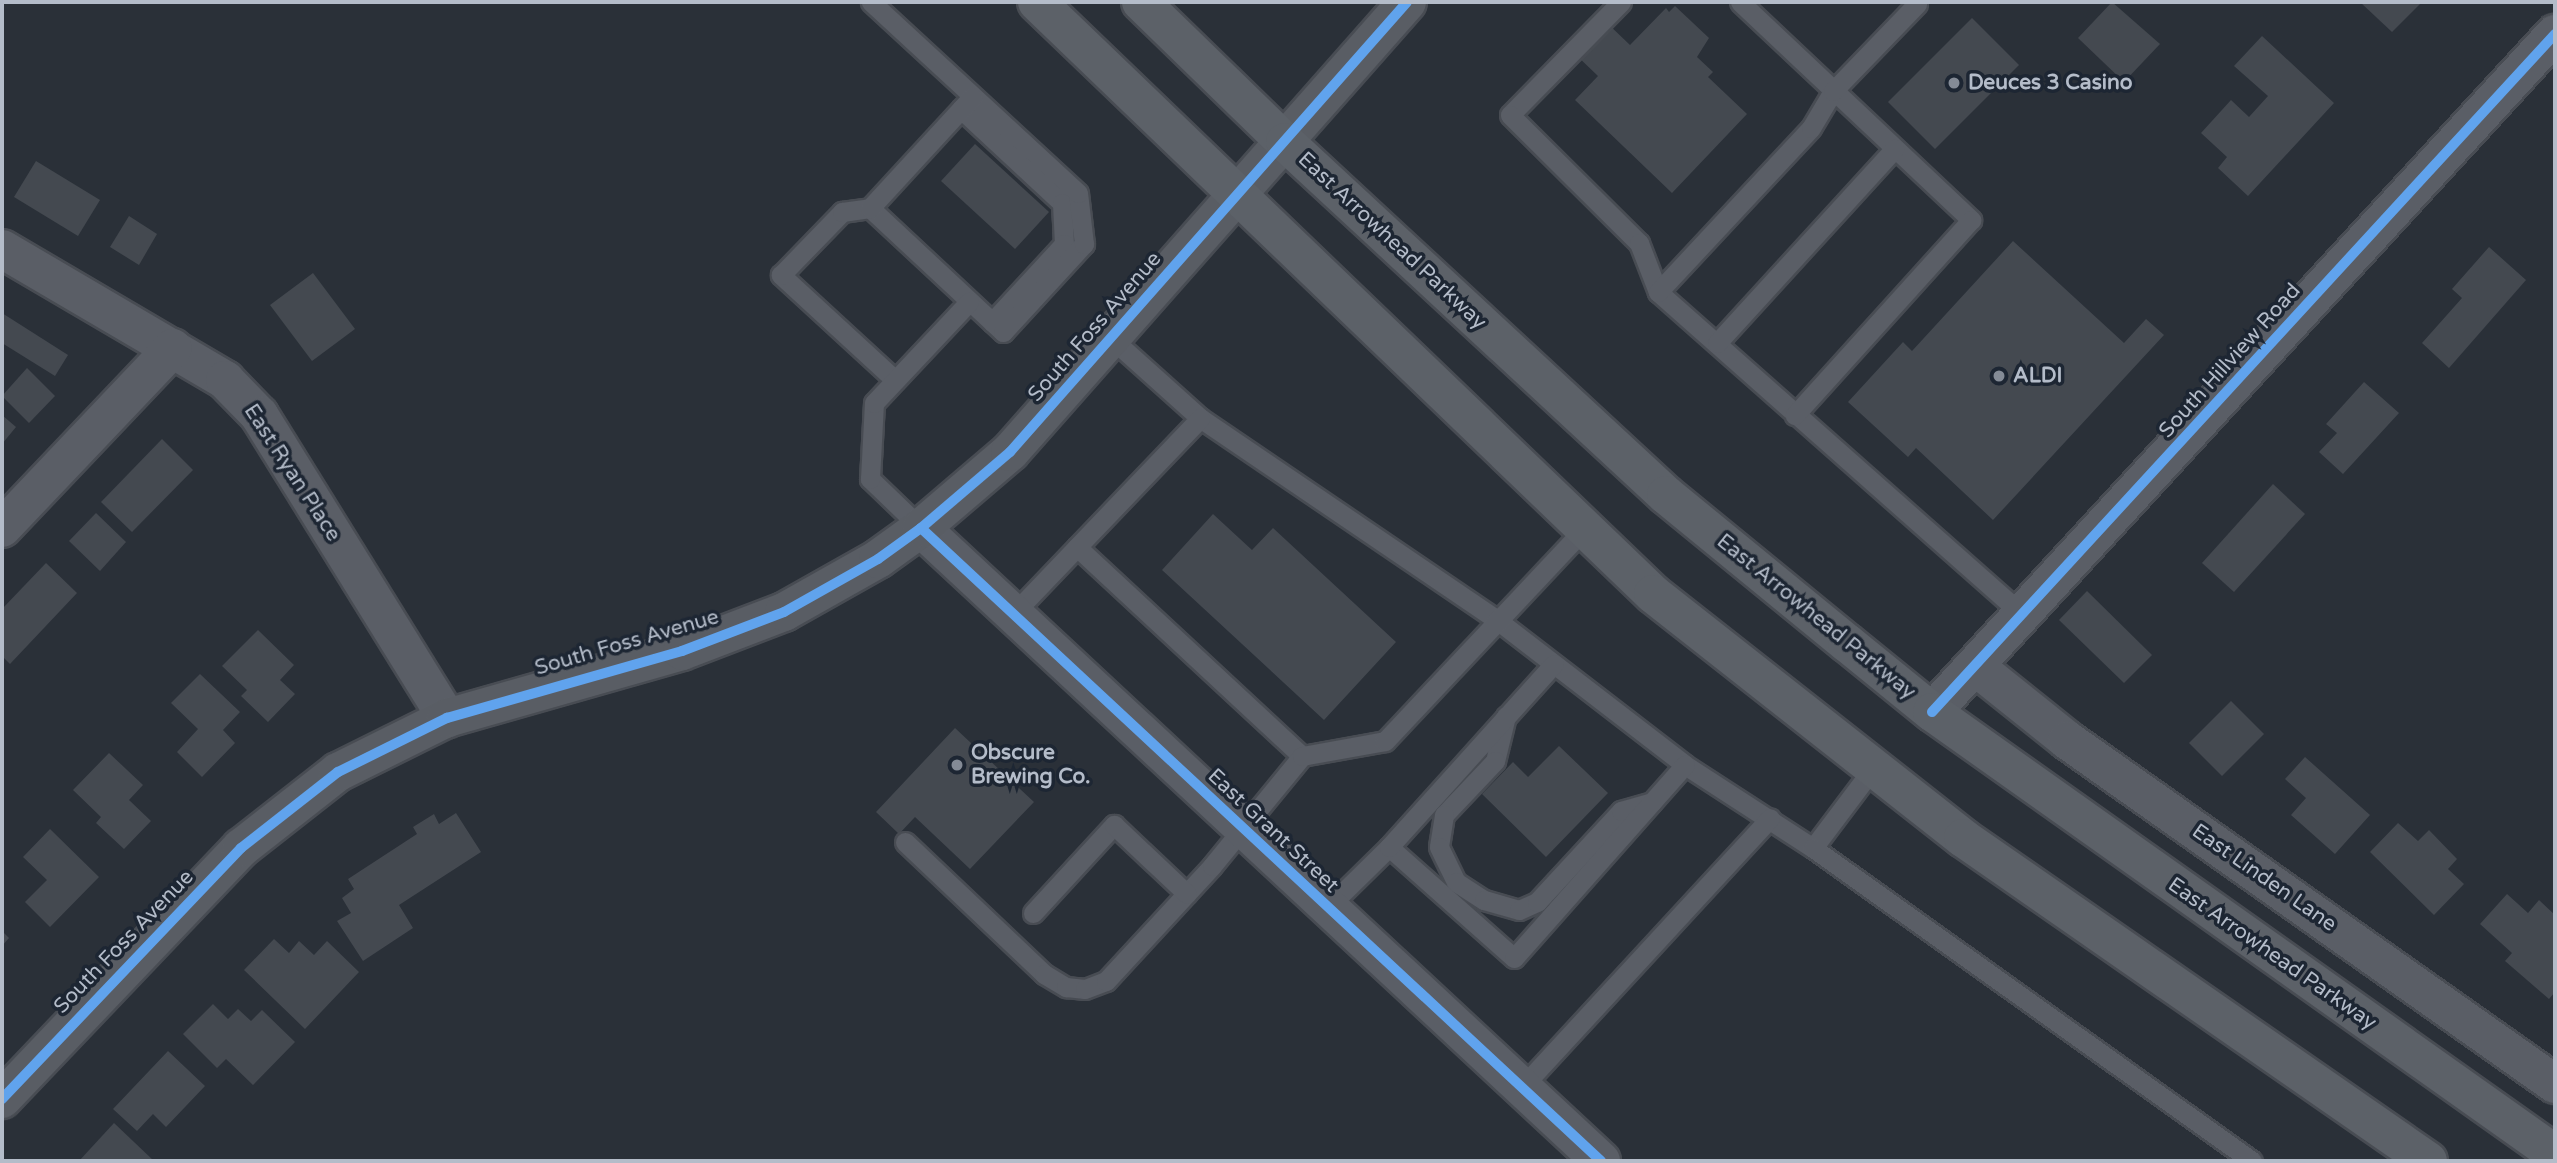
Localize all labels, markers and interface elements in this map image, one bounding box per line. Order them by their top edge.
place label: Deuces 3 Casino [1968,70,2132,96]
marker: Deuces 3 Casino [1946,75,1962,91]
street label: East Arrowhead Parkway [1293,147,1491,335]
street label: South Foss Avenue [1023,247,1167,407]
street label: South Hillview Road [2154,279,2306,443]
place label: ALDI [2013,363,2063,389]
marker: ALDI [1991,368,2007,384]
street label: East Ryan Place [238,400,346,546]
street label: East Arrowhead Parkway [1711,529,1921,705]
street label: South Foss Avenue [532,605,722,681]
place label: Obscure Brewing Co. [971,740,1091,790]
marker: Obscure Brewing Co. [949,757,965,773]
street label: East Grant Street [1202,764,1344,898]
street label: East Linden Lane [2187,819,2341,937]
street label: South Foss Avenue [49,865,199,1019]
street label: East Arrowhead Parkway [2163,872,2381,1036]

